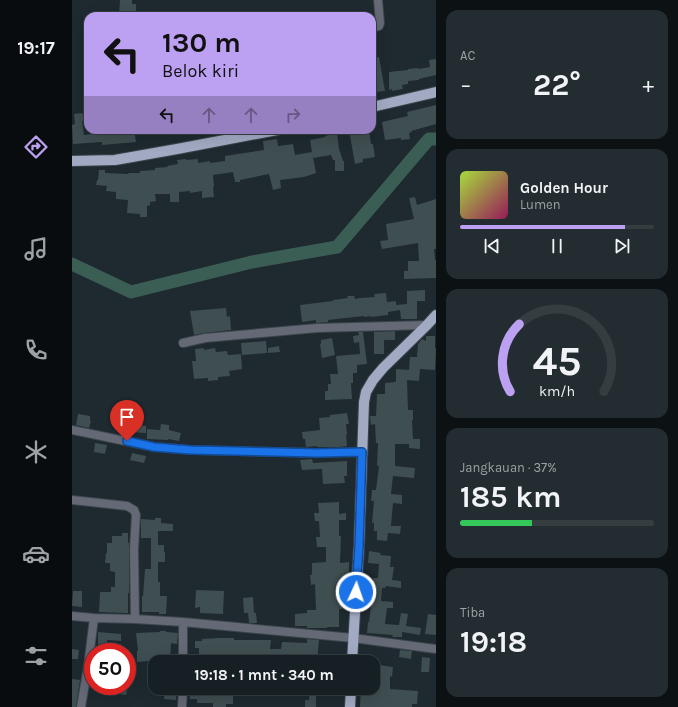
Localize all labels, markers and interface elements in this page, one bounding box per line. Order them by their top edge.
text: 130 m [162,26,241,59]
icon: left [96,28,148,80]
text: 19:17 [17,37,55,59]
text: AC [460,48,475,63]
text: Belok kiri [162,60,239,82]
text: 22° [533,67,581,103]
text: − [460,72,472,98]
text: + [642,72,654,98]
icon: left [156,104,178,126]
icon: ahead [198,104,220,126]
icon: ahead [240,104,262,126]
icon: right [282,104,304,126]
icon: directions [22,133,50,161]
text: Golden Hour [520,179,608,197]
text: Lumen [520,197,561,212]
icon: music [22,235,50,263]
icon: previous [481,235,503,257]
icon: pause [546,235,568,257]
icon: next [611,235,633,257]
icon: phone [22,336,50,364]
text: 45 [533,336,581,384]
text: km/h [539,382,575,399]
pin [110,400,144,441]
icon: arrive [116,406,138,428]
icon: climate [22,438,50,466]
text: Jangkauan · 37% [460,460,557,475]
text: 185 km [460,479,561,515]
icon: car [22,540,50,568]
position arrow [335,571,377,613]
text: Tiba [460,605,485,620]
text: 19:18 [460,624,527,660]
icon: filters [22,642,50,670]
speed limit sign: 50 [84,643,136,695]
text: 19:18 · 1 mnt · 340 m [194,666,334,684]

